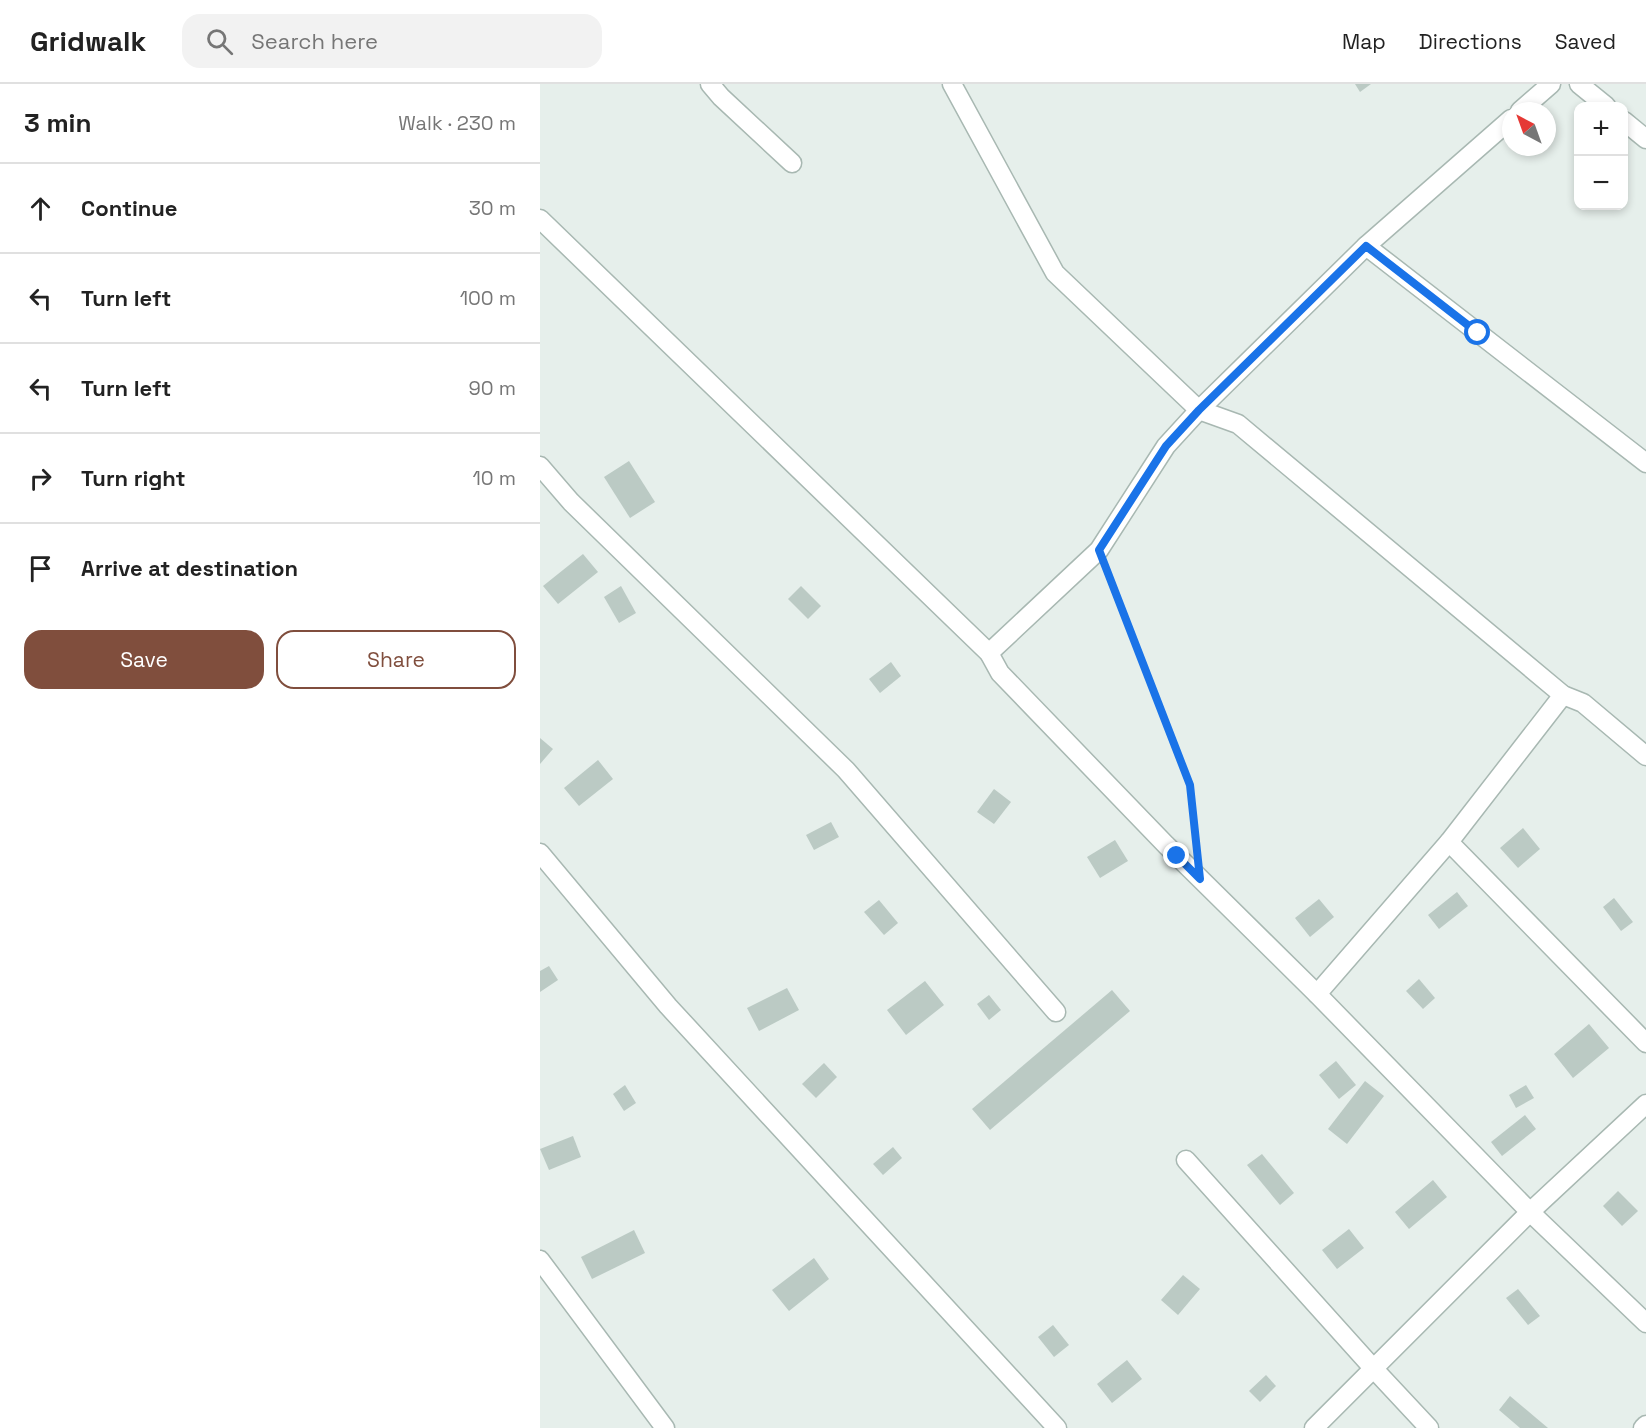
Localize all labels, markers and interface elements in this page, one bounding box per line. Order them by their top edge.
search box [182,14,602,68]
text: Gridwalk [30,23,146,59]
icon: search [203,25,236,58]
text: Search here [251,27,378,55]
text: Map [1342,28,1386,55]
text: Directions [1419,28,1522,55]
text: Saved [1555,28,1616,55]
north arrow [1502,102,1556,156]
map controls [1574,102,1628,210]
button: + [1574,102,1628,156]
text: 3 min [24,106,92,140]
text: Walk · 230 m [398,110,516,136]
button: − [1574,156,1628,210]
icon: ahead [24,192,57,225]
text: Continue [81,194,177,222]
text: 30 m [469,195,516,221]
icon: left [24,282,57,315]
text: Turn left [81,284,171,312]
text: 100 m [460,285,516,311]
route start [1464,319,1490,345]
icon: left [24,372,57,405]
text: Turn left [81,374,171,402]
text: 90 m [469,375,516,401]
icon: right [24,462,57,495]
text: Turn right [81,464,186,492]
text: 10 m [472,465,516,491]
icon: arrive [24,552,57,585]
text: Arrive at destination [81,554,298,582]
button: Save [24,630,264,689]
button: Share [276,630,516,689]
route end [1163,842,1189,868]

